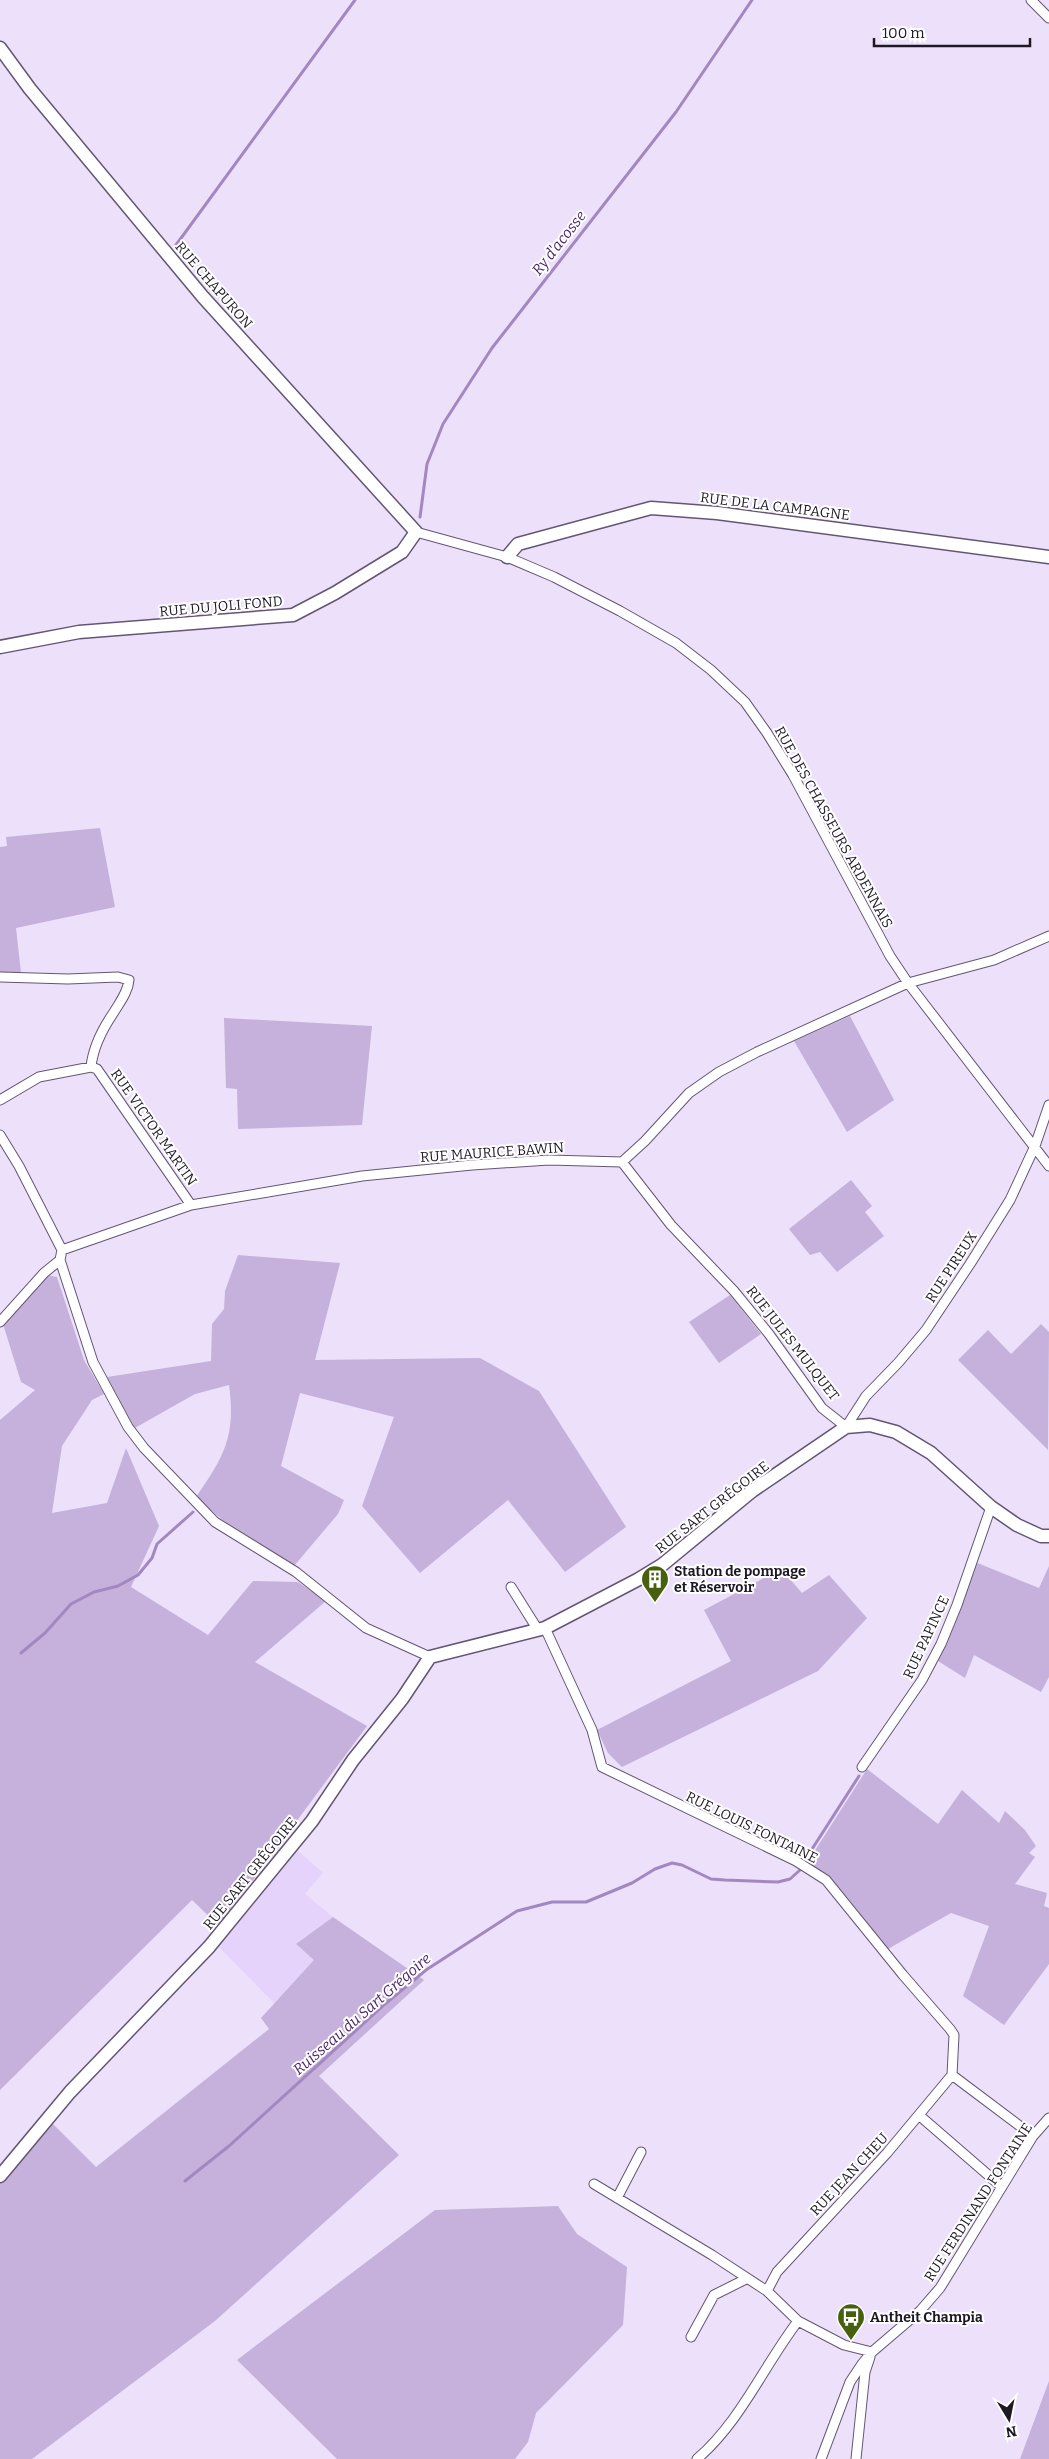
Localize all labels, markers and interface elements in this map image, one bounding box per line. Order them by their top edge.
scale bar [874,15,1030,47]
text: 100 m [882,24,925,42]
water label: Ry d'acosse [528,207,590,279]
street label: RUE CHAPURON [171,239,256,332]
street label: RUE DE LA CAMPAGNE [699,489,851,524]
street label: RUE DU JOLI FOND [159,593,283,620]
street label: RUE DES CHASSEURS ARDENNAIS [771,723,896,931]
street label: RUE VICTOR MARTIN [107,1066,200,1189]
street label: RUE MAURICE BAWIN [420,1139,565,1166]
street label: RUE PIREUX [922,1228,981,1306]
street label: RUE JULES MULQUET [743,1283,843,1404]
street label: RUE SART GRÉGOIRE [651,1457,773,1557]
place label: Station de pompage et Réservoir [674,1563,806,1596]
building icon: Station de pompage et Réservoir [640,1564,670,1603]
street label: RUE PAPINCE [900,1593,953,1681]
street label: RUE LOUIS FONTAINE [683,1788,821,1867]
street label: RUE SART GRÉGOIRE [199,1813,301,1933]
water label: Ruisseau du Sart Grégoire [290,1949,435,2079]
street label: RUE FERDINAND FONTAINE [921,2120,1036,2285]
street label: RUE JEAN CHEU [807,2129,892,2219]
bus stop icon: Antheit Champia [836,2302,866,2341]
place label: Antheit Champia [870,2309,983,2326]
north arrow [984,2394,1034,2444]
text: N [1004,2422,1018,2441]

